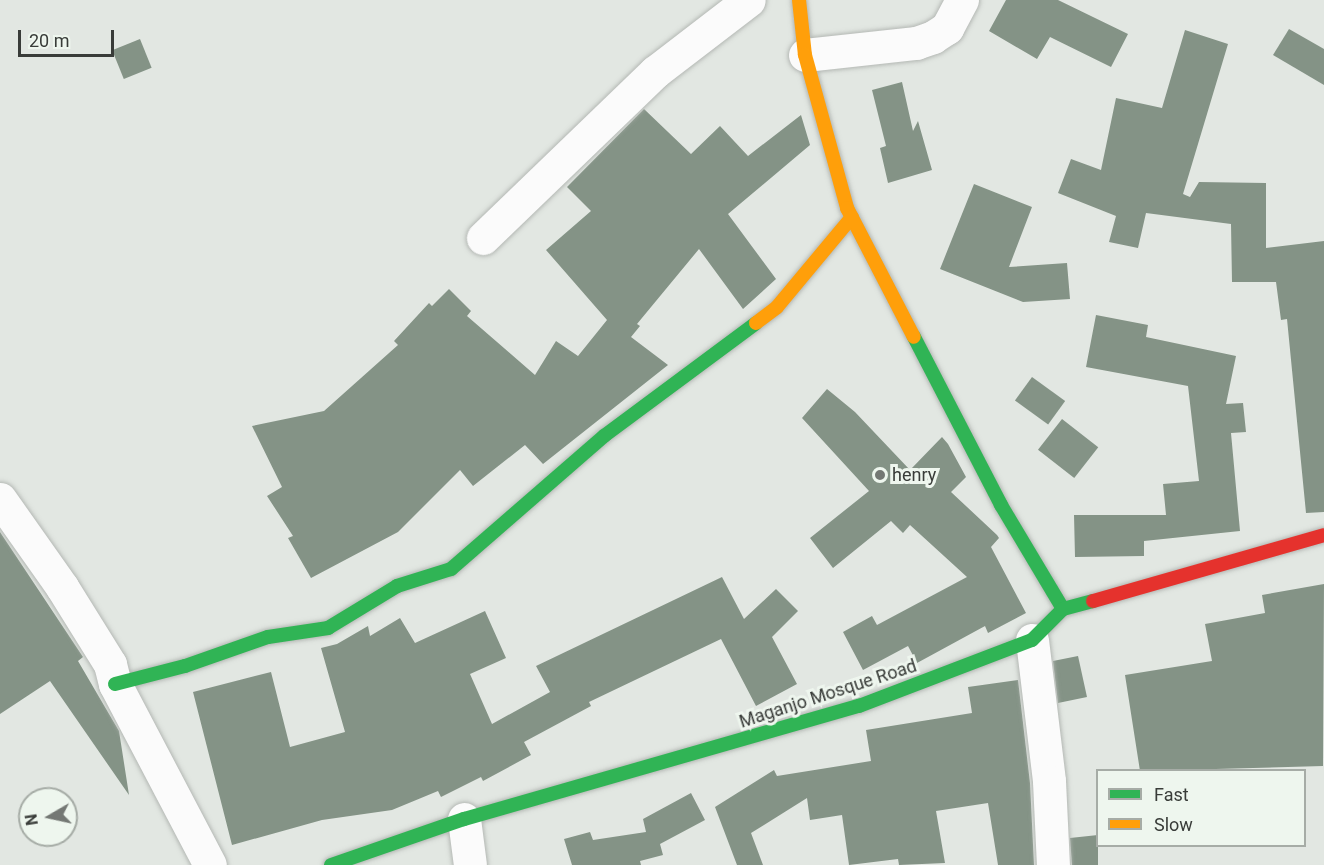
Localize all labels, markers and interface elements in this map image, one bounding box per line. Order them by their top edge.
scale bar [21,18,117,56]
text: 20 m [29,30,69,51]
place label: henry [892,464,936,486]
marker: henry [873,468,887,482]
street label: Maganjo Mosque Road [737,655,919,733]
legend [1096,769,1306,847]
text: Fast [1154,784,1189,805]
north arrow [18,787,78,847]
text: N [21,813,42,827]
text: Slow [1154,814,1193,835]

